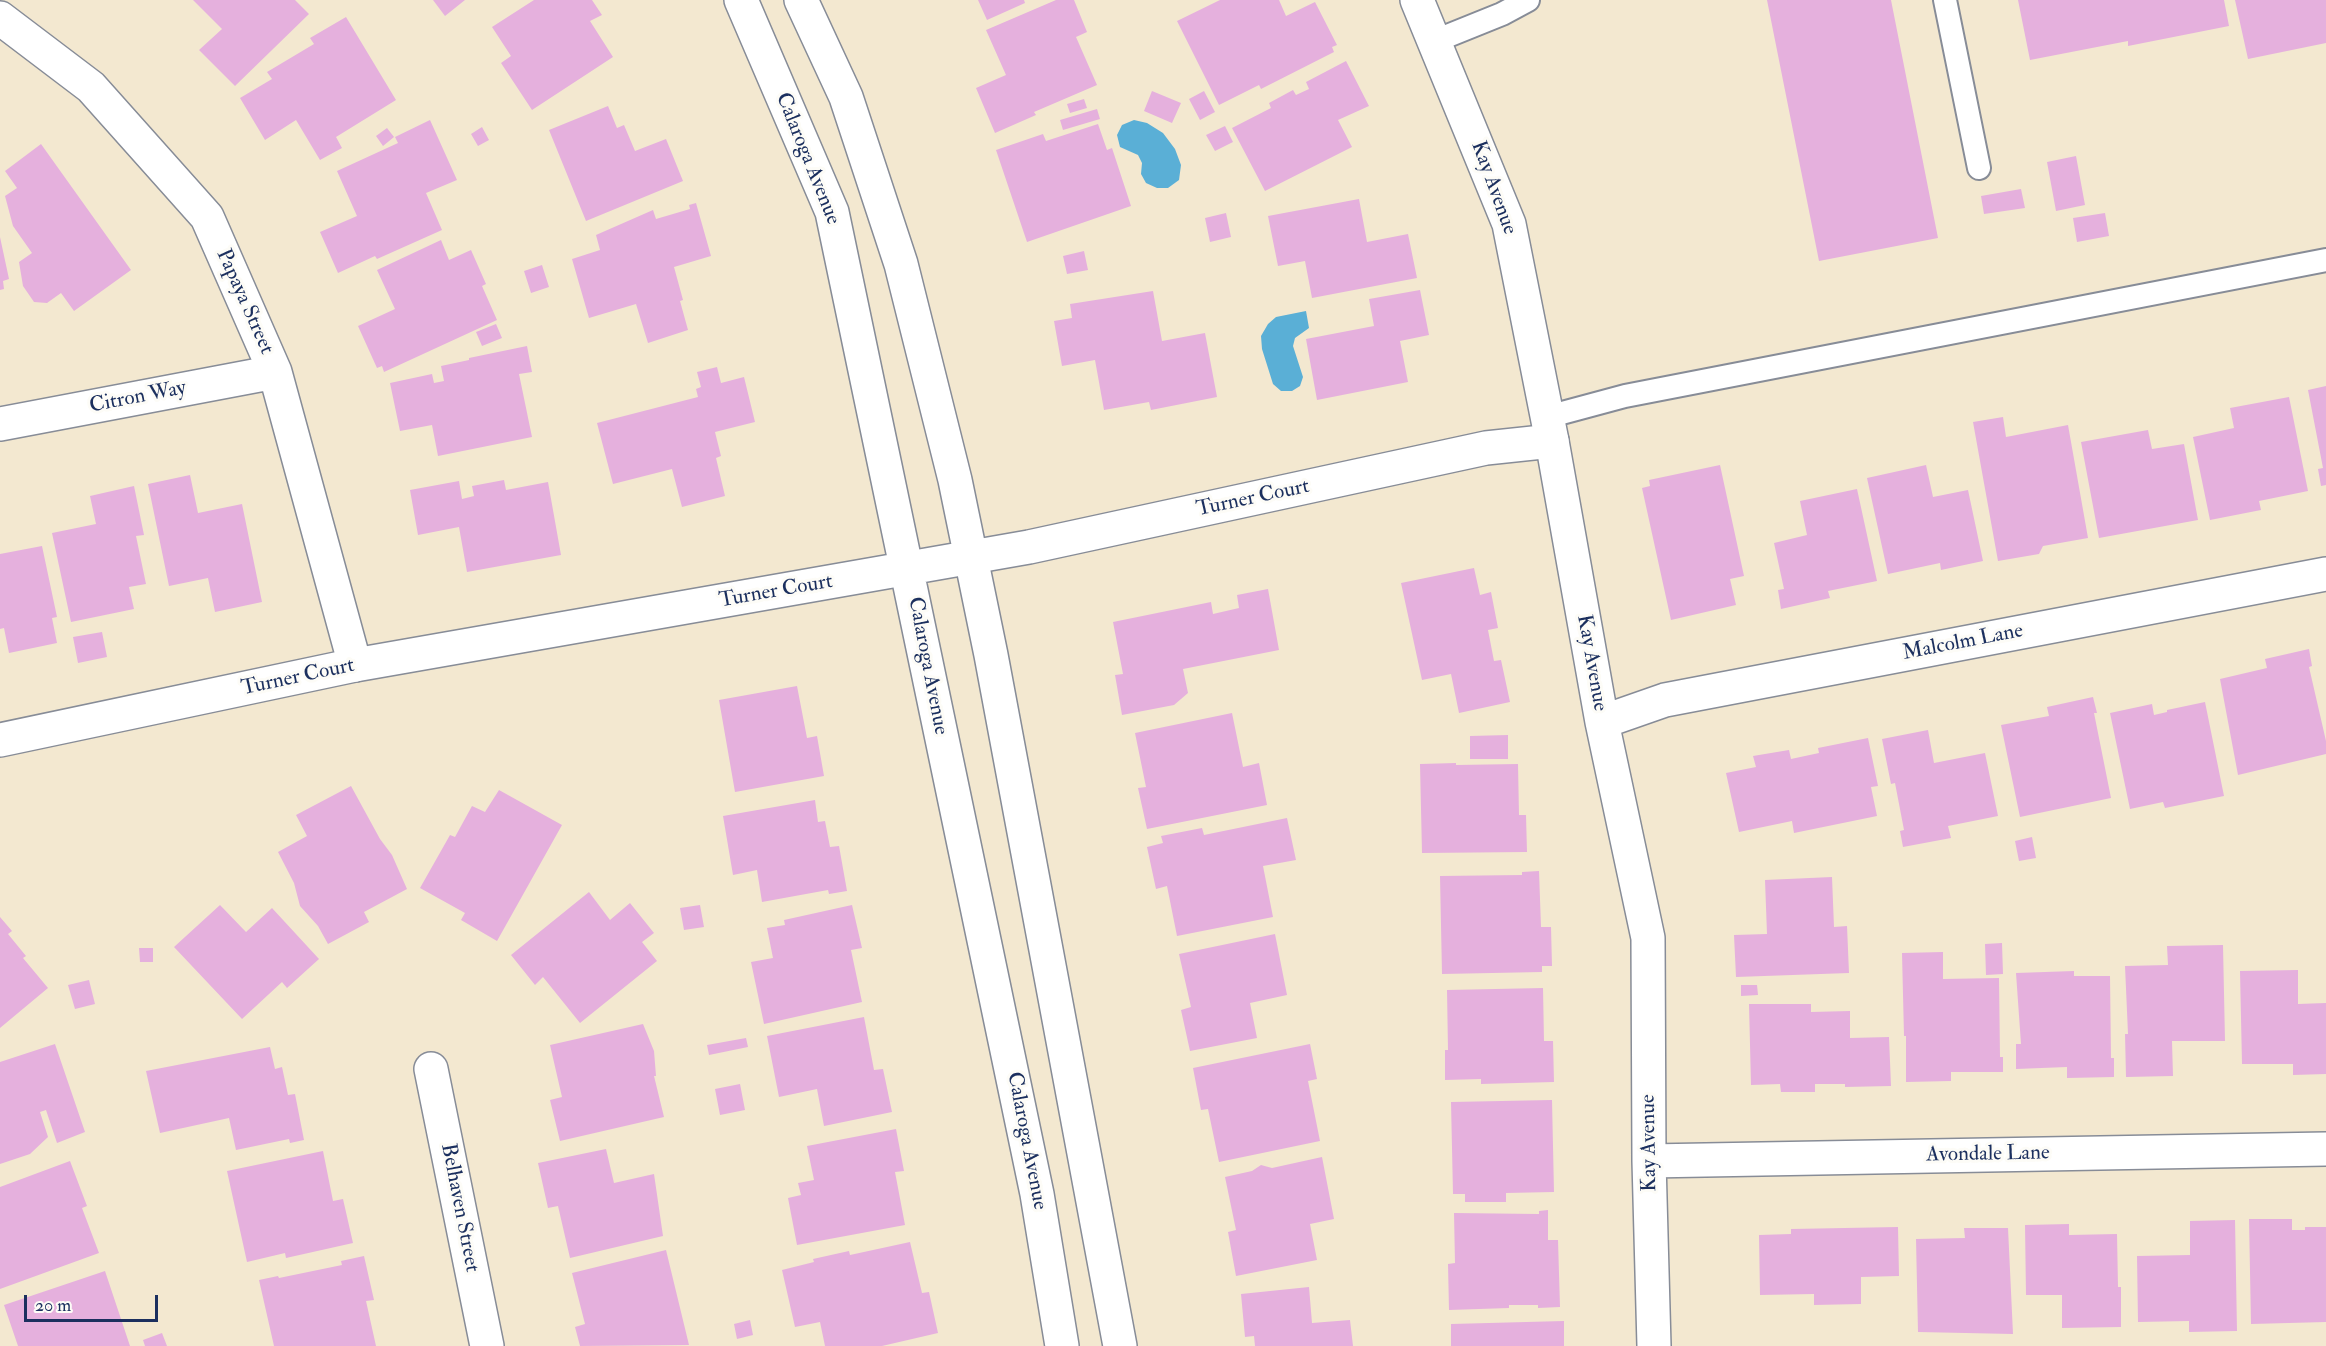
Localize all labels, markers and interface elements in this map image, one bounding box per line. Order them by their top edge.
street label: Calaroga Avenue [769,89,845,229]
street label: Kay Avenue [1464,138,1522,238]
street label: Papaya Street [210,246,278,358]
street label: Citron Way [88,376,188,420]
street label: Turner Court [1194,475,1312,523]
street label: Turner Court [717,570,835,614]
street label: Calaroga Avenue [901,595,953,737]
street label: Kay Avenue [1570,613,1612,713]
street label: Malcolm Lane [1901,619,2025,667]
street label: Turner Court [239,654,357,702]
street label: Calaroga Avenue [1000,1070,1052,1212]
street label: Kay Avenue [1637,1094,1663,1192]
street label: Belhaven Street [434,1141,484,1275]
street label: Avondale Lane [1926,1141,2050,1169]
scale bar [27,1283,160,1321]
text: 20 m [35,1294,71,1317]

